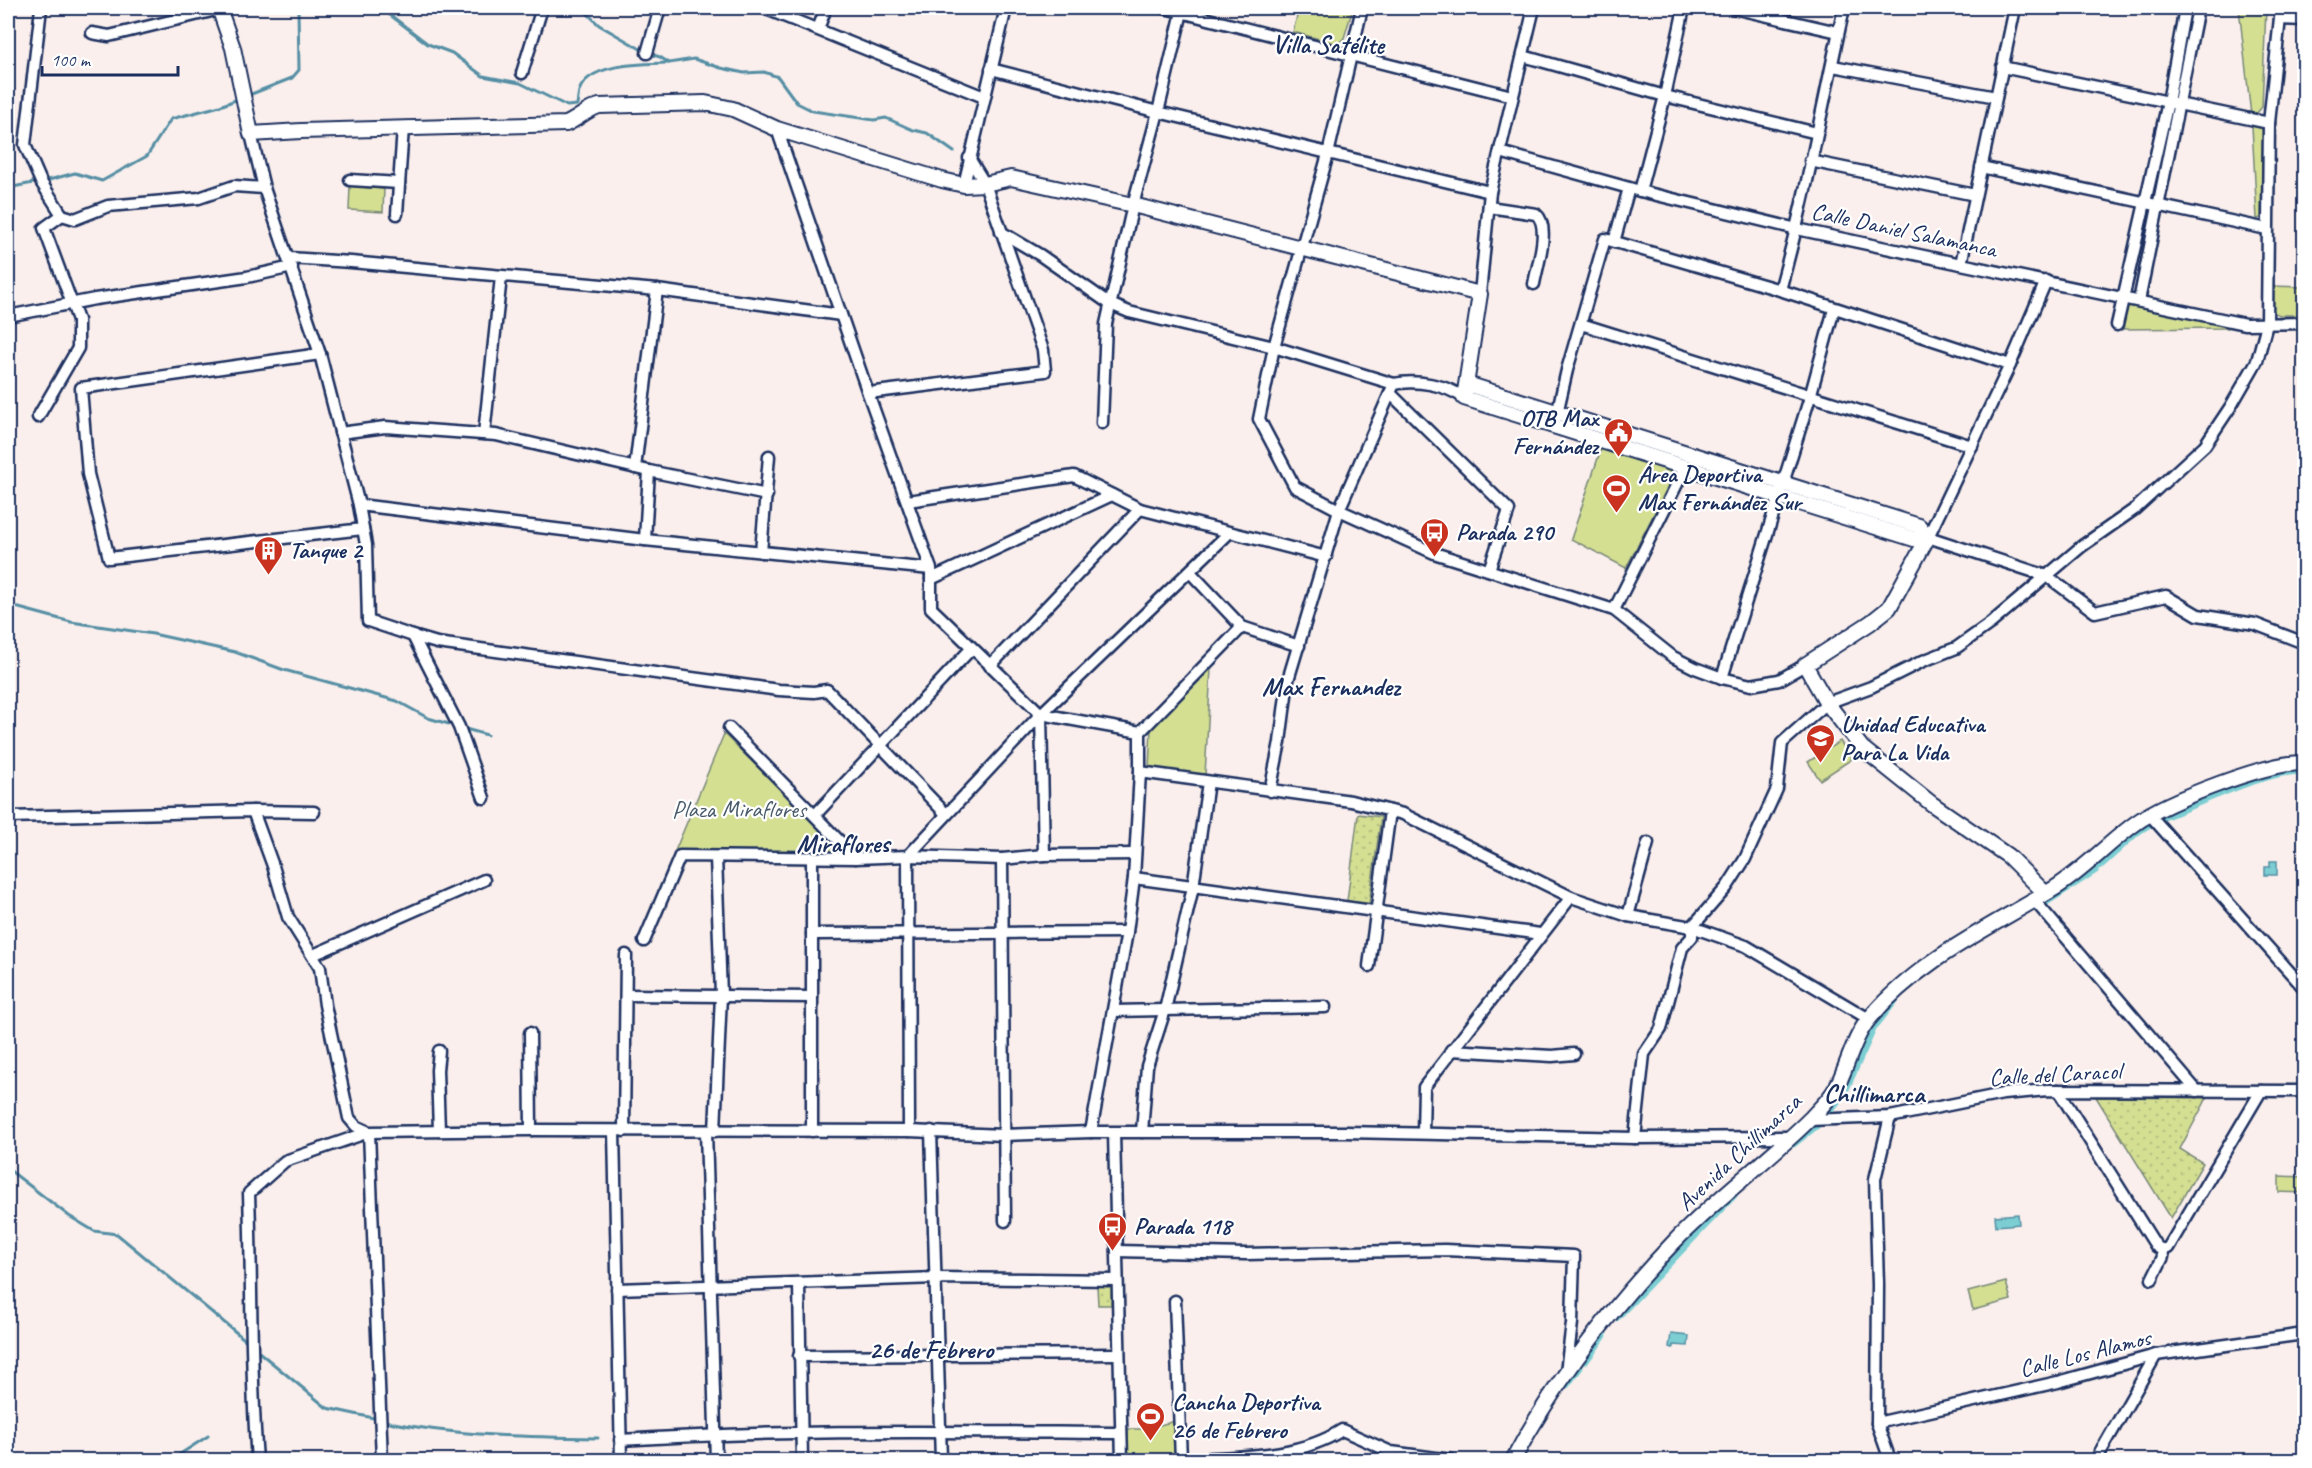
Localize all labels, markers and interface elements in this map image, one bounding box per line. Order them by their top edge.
district label: Villa Satélite [1272,28,1386,61]
scale bar [42,39,178,77]
text: 100 m [51,49,92,71]
street label: Calle Daniel Salamanca [1809,196,2001,265]
place label: OTB Max Fernández [1513,403,1600,461]
public building icon: OTB Max Fernández [1603,416,1635,458]
place label: Área Deportiva Max Fernández Sur [1638,459,1803,517]
sports icon: Área Deportiva Max Fernández Sur [1601,472,1633,514]
bus stop icon: Parada 290 [1419,516,1451,558]
place label: Parada 290 [1456,517,1555,547]
building icon: Tanque 2 [252,534,284,576]
place label: Tanque 2 [289,535,364,565]
district label: Max Fernandez [1262,670,1402,703]
place label: Unidad Educativa Para La Vida [1841,709,1987,767]
school or university icon: Unidad Educativa Para La Vida [1804,722,1836,764]
park label: Plaza Miraflores [672,794,808,824]
district label: Miraflores [797,827,892,860]
street label: Calle del Caracol [1988,1055,2126,1092]
district label: Chillimarca [1824,1077,1927,1110]
street label: Avenida Chillimarca [1671,1086,1808,1217]
bus stop icon: Parada 118 [1097,1210,1129,1252]
place label: Parada 118 [1134,1211,1235,1241]
street label: Calle Los Alamos [2016,1322,2155,1384]
district label: 26 de Febrero [869,1333,995,1366]
place label: Cancha Deportiva 26 de Febrero [1172,1387,1322,1445]
sports icon: Cancha Deportiva 26 de Febrero [1135,1400,1167,1442]

